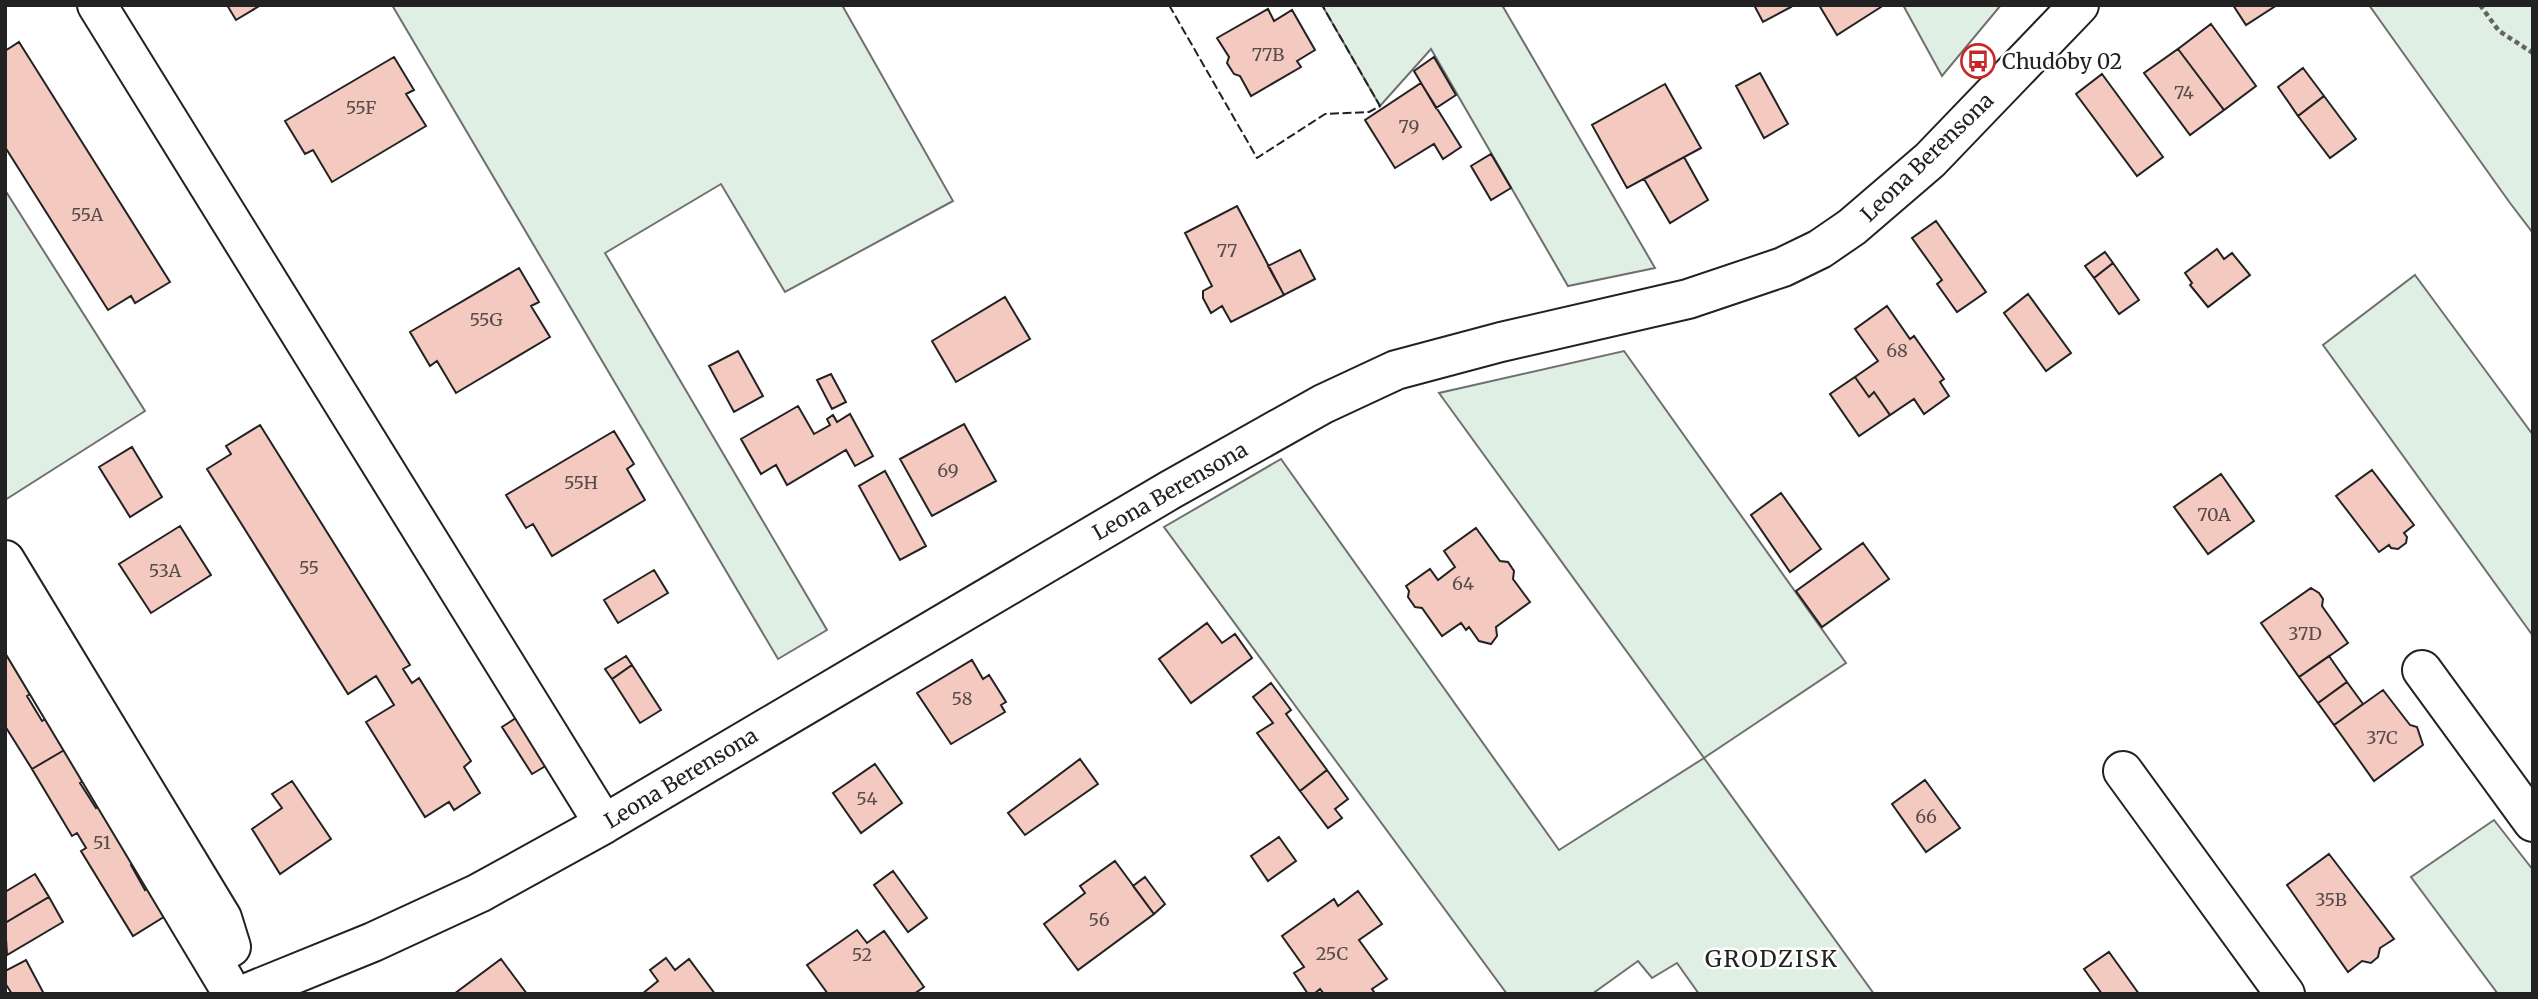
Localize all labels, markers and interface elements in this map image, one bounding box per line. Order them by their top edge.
bus stop icon: Chudoby 02 [1959,42,1997,80]
house number: 77B [1252,43,1284,66]
place label: Chudoby 02 [2002,48,2122,75]
house number: 74 [2174,81,2194,104]
street label: Leona Berensona [1855,87,1999,227]
house number: 55F [346,96,376,119]
house number: 79 [1399,115,1419,138]
house number: 55A [71,203,103,226]
house number: 77 [1217,239,1237,262]
house number: 55G [469,308,503,331]
house number: 68 [1886,339,1908,362]
street label: Leona Berensona [1088,436,1252,546]
house number: 69 [937,459,959,482]
house number: 55H [564,471,598,494]
house number: 70A [2197,503,2231,526]
house number: 55 [299,556,319,579]
house number: 53A [149,559,181,582]
house number: 64 [1452,572,1474,595]
house number: 37D [2288,622,2322,645]
house number: 58 [952,687,972,710]
street label: Leona Berensona [599,722,763,834]
house number: 37C [2366,726,2398,749]
house number: 54 [856,787,878,810]
house number: 66 [1915,805,1937,828]
house number: 51 [93,831,111,854]
house number: 35B [2315,888,2347,911]
house number: 56 [1088,908,1110,931]
house number: 25C [1316,942,1348,965]
house number: 52 [852,943,872,966]
district label: GRODZISK [1705,944,1839,973]

